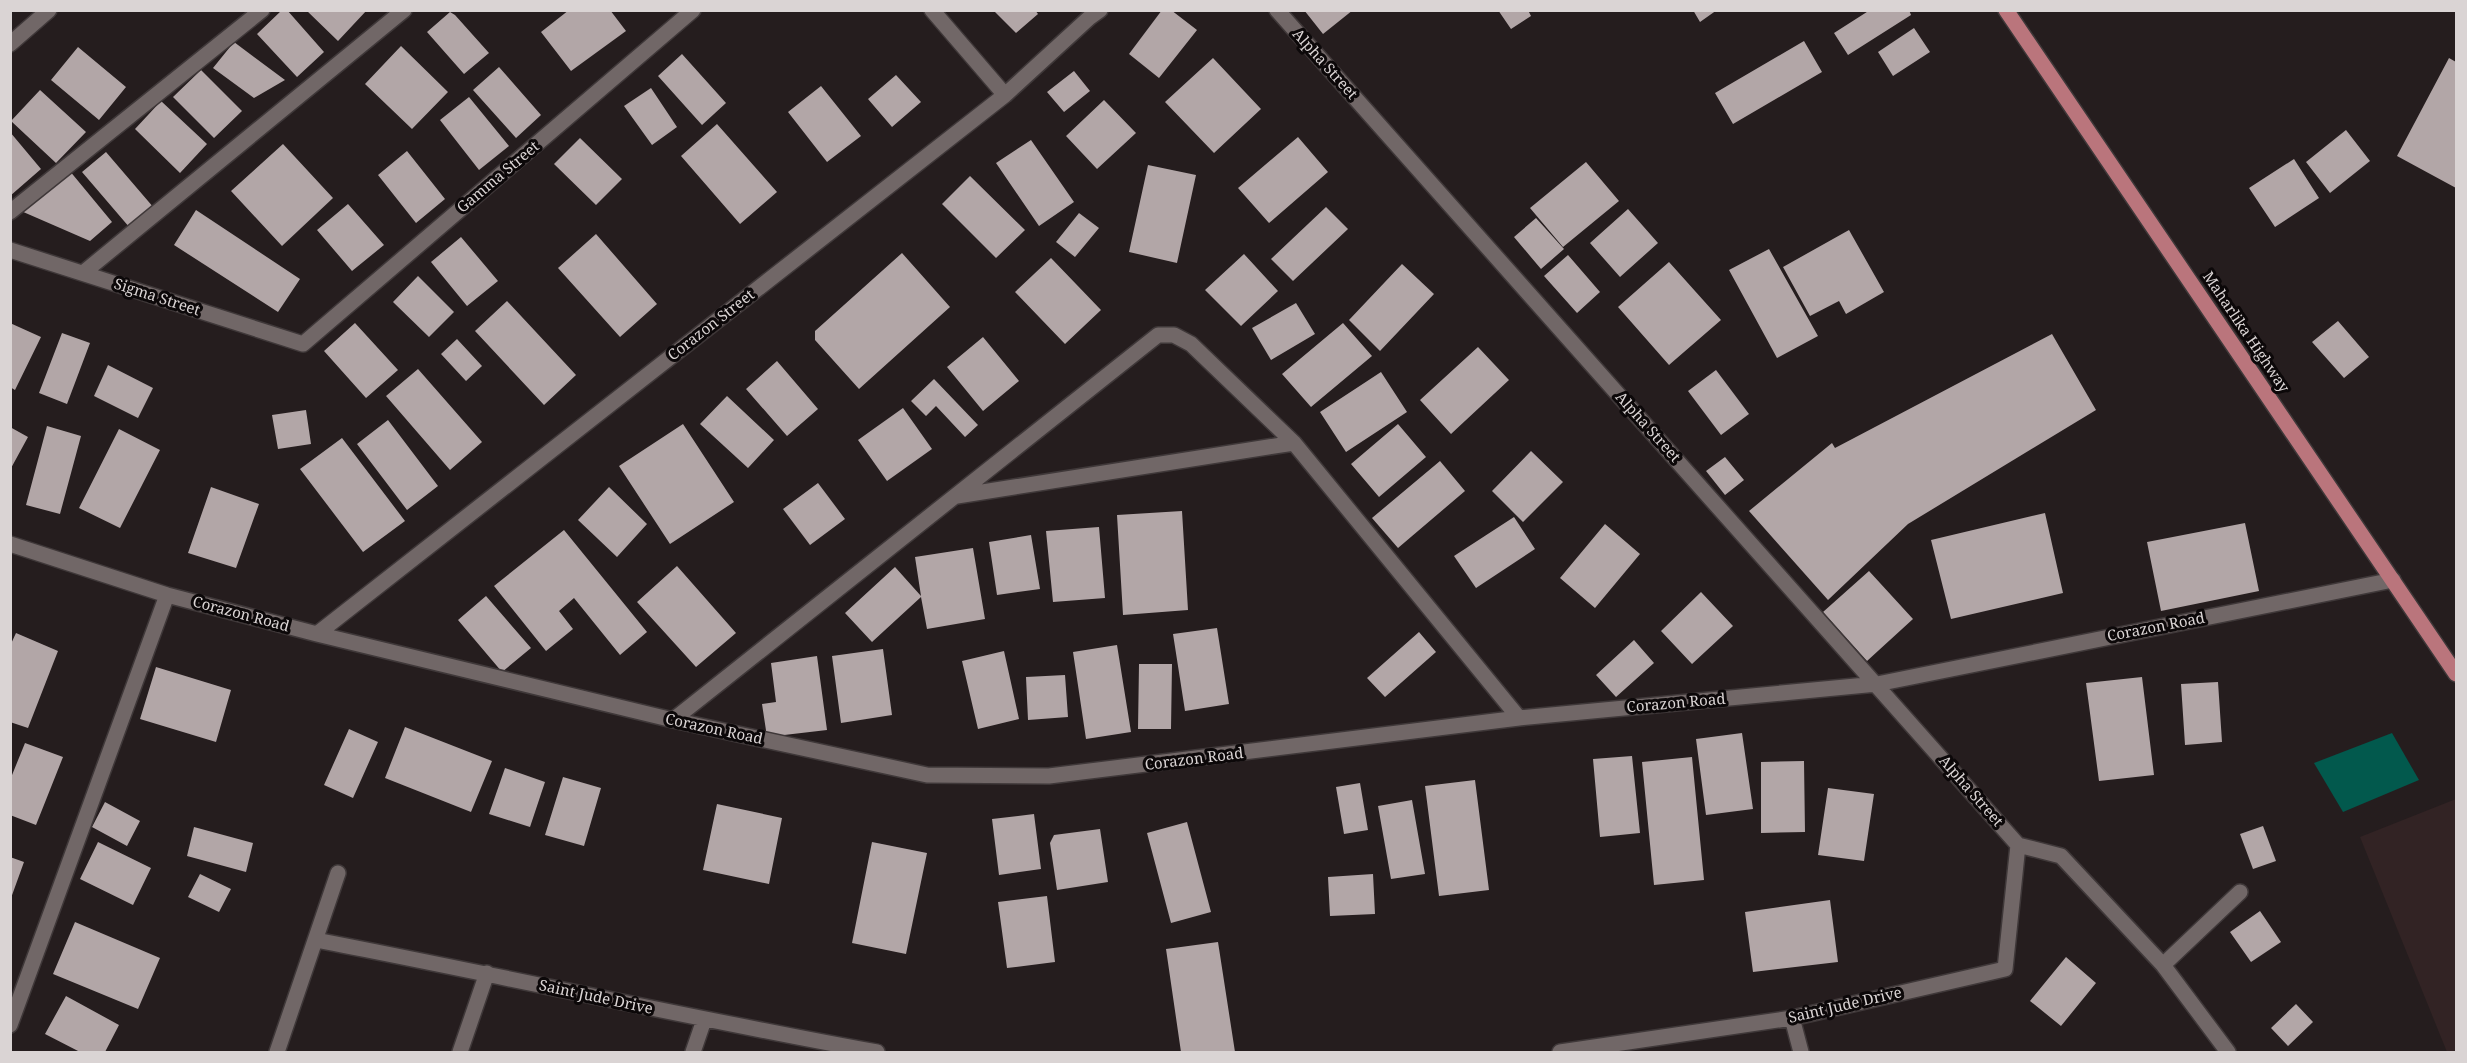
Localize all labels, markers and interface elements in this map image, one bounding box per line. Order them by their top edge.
street label: Alpha Street [1289,24,1363,103]
street label: Gamma Street [452,136,543,217]
street label: Maharlika Highway [2199,267,2295,396]
street label: Sigma Street [112,273,203,319]
street label: Corazon Street [663,284,758,364]
street label: Alpha Street [1612,387,1686,466]
street label: Corazon Road [191,591,292,636]
street label: Corazon Road [2105,607,2206,645]
street label: Corazon Road [1626,688,1726,716]
street label: Corazon Road [664,708,765,748]
street label: Corazon Road [1143,742,1244,774]
street label: Alpha Street [1935,751,2008,830]
street label: Saint Jude Drive [538,974,655,1018]
street label: Saint Jude Drive [1786,981,1903,1027]

